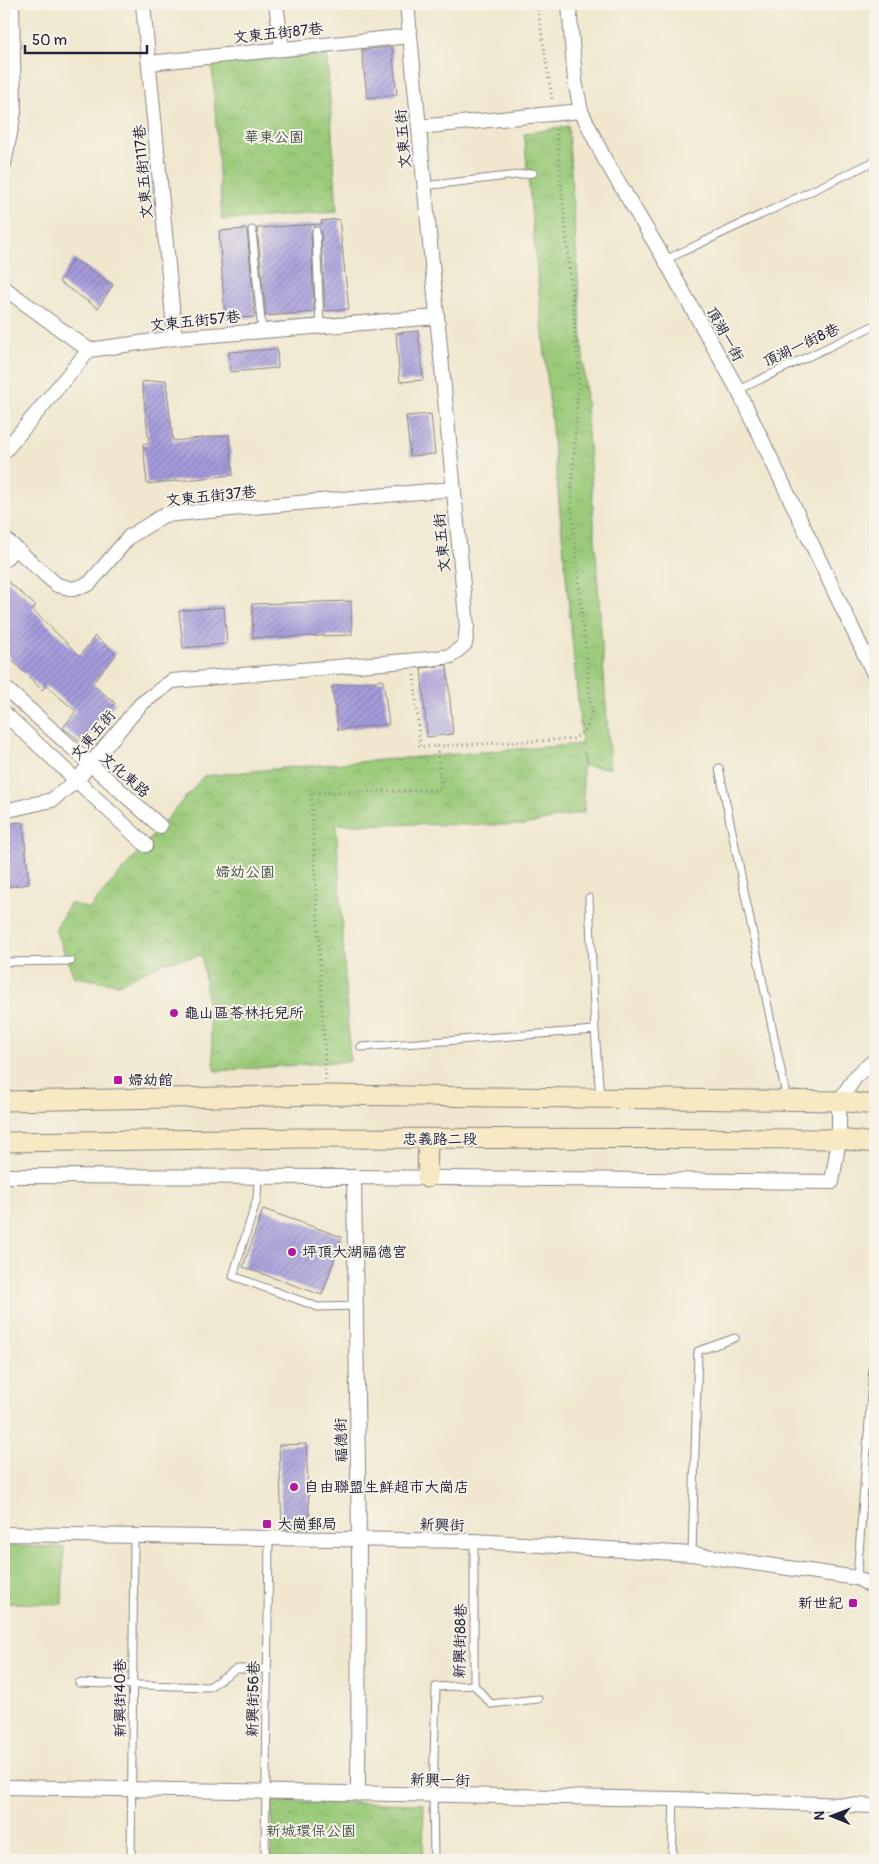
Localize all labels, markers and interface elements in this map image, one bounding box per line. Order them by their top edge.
street label: 文東五街87巷 [232,19,324,48]
scale bar [25,22,148,54]
text: 50 m [32,31,67,50]
street label: 文東五街 [391,108,416,170]
street label: 文東五街117巷 [130,124,157,220]
park label: 華東公園 [244,128,304,147]
street label: 頂湖一街 [702,303,747,365]
street label: 文東五街57巷 [149,307,241,336]
street label: 頂湖一街8巷 [760,319,843,372]
street label: 文東五街37巷 [165,482,257,511]
street label: 文東五街 [430,512,455,574]
street label: 文東五街 [67,706,120,764]
street label: 文化東路 [96,749,154,802]
park label: 婦幼公園 [215,863,275,882]
place label: 龜山區苓林托兒所 [184,1004,304,1023]
marker: 龜山區苓林托兒所 [168,1007,180,1019]
place label: 婦幼館 [128,1071,173,1090]
marker: 婦幼館 [112,1074,124,1086]
street label: 忠義路二段 [402,1130,478,1149]
place label: 坪頂大湖福德宮 [302,1243,407,1262]
marker: 坪頂大湖福德宮 [286,1246,298,1258]
street label: 福德街 [332,1417,351,1463]
place label: 自由聯盟生鮮超市大崗店 [304,1478,469,1497]
marker: 自由聯盟生鮮超市大崗店 [288,1481,300,1493]
place label: 大崗郵局 [277,1515,337,1534]
street label: 新興街 [419,1516,465,1535]
marker: 大崗郵局 [261,1518,273,1530]
place label: 新世紀 [798,1594,843,1613]
marker: 新世紀 [847,1597,859,1609]
street label: 新興街88巷 [450,1603,471,1679]
street label: 新興街40巷 [111,1659,130,1737]
street label: 新興街56巷 [243,1660,264,1738]
street label: 新興一街 [410,1770,470,1791]
north arrow [806,1792,856,1842]
text: N [811,1811,828,1821]
park label: 新城環保公園 [266,1822,356,1841]

